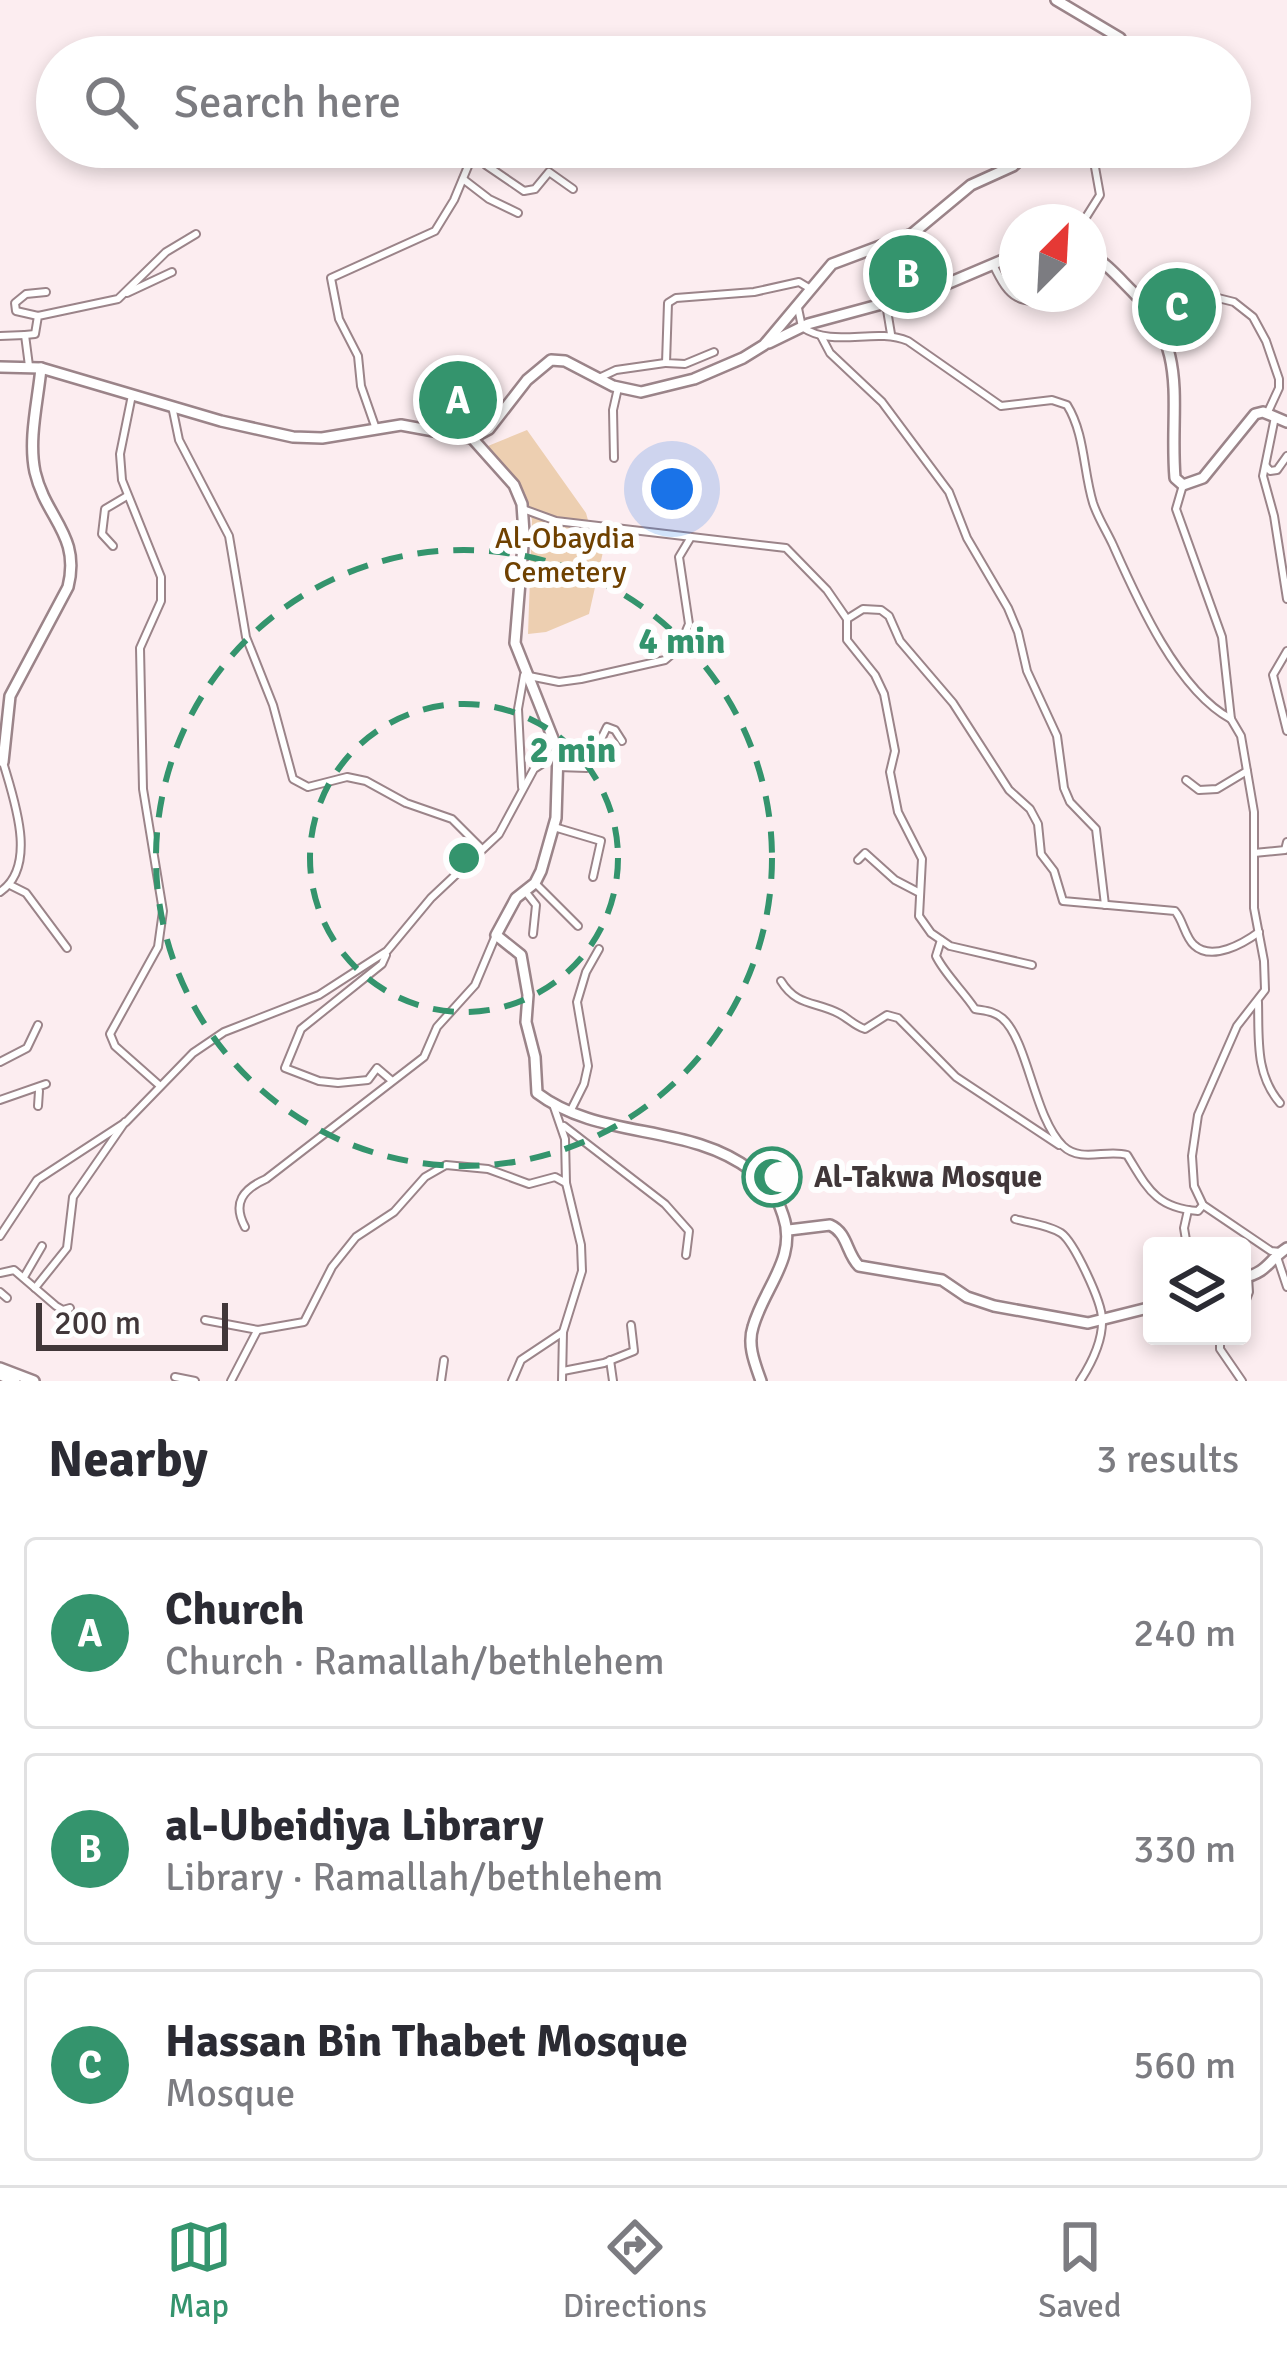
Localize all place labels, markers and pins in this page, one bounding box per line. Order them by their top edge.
pin: B [869,229,947,319]
pin: C [1138,262,1216,352]
pin: A [419,355,497,445]
centre of rings [443,837,485,879]
mosque icon: Al-Takwa Mosque [741,1146,803,1208]
place label: Al-Takwa Mosque [814,1159,1042,1196]

